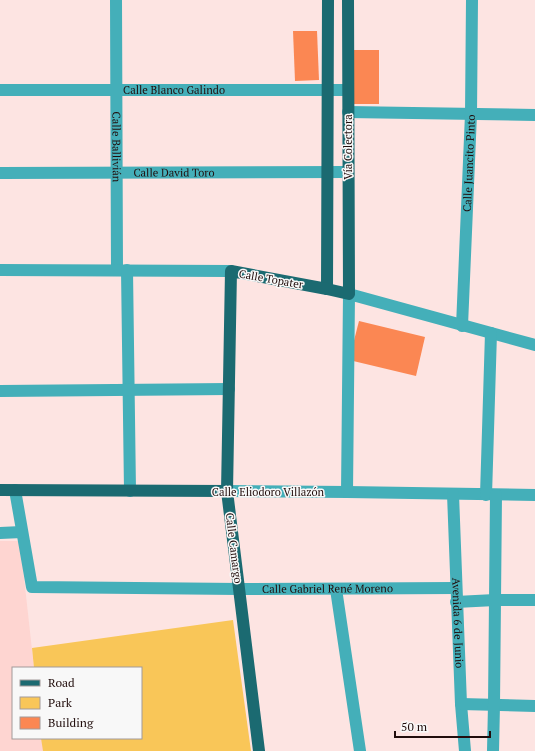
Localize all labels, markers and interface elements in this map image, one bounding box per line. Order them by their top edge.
street label: Calle Blanco Galindo [123,83,225,97]
street label: Calle Ballivián [109,112,124,183]
street label: Vía Colectora [341,114,355,180]
street label: Calle Juancito Pinto [460,114,478,212]
street label: Calle David Toro [133,165,215,180]
street label: Calle Topater [238,266,305,292]
street label: Calle Eliodoro Villazón [212,485,325,499]
street label: Calle Camargo [223,512,245,584]
street label: Avenida 6 de Junio [449,577,467,669]
street label: Calle Gabriel René Moreno [262,581,393,596]
legend [12,667,142,739]
text: Road [48,675,75,690]
text: Park [48,695,73,710]
scale bar [395,713,490,739]
text: Building [48,715,94,730]
text: 50 m [401,719,428,734]

